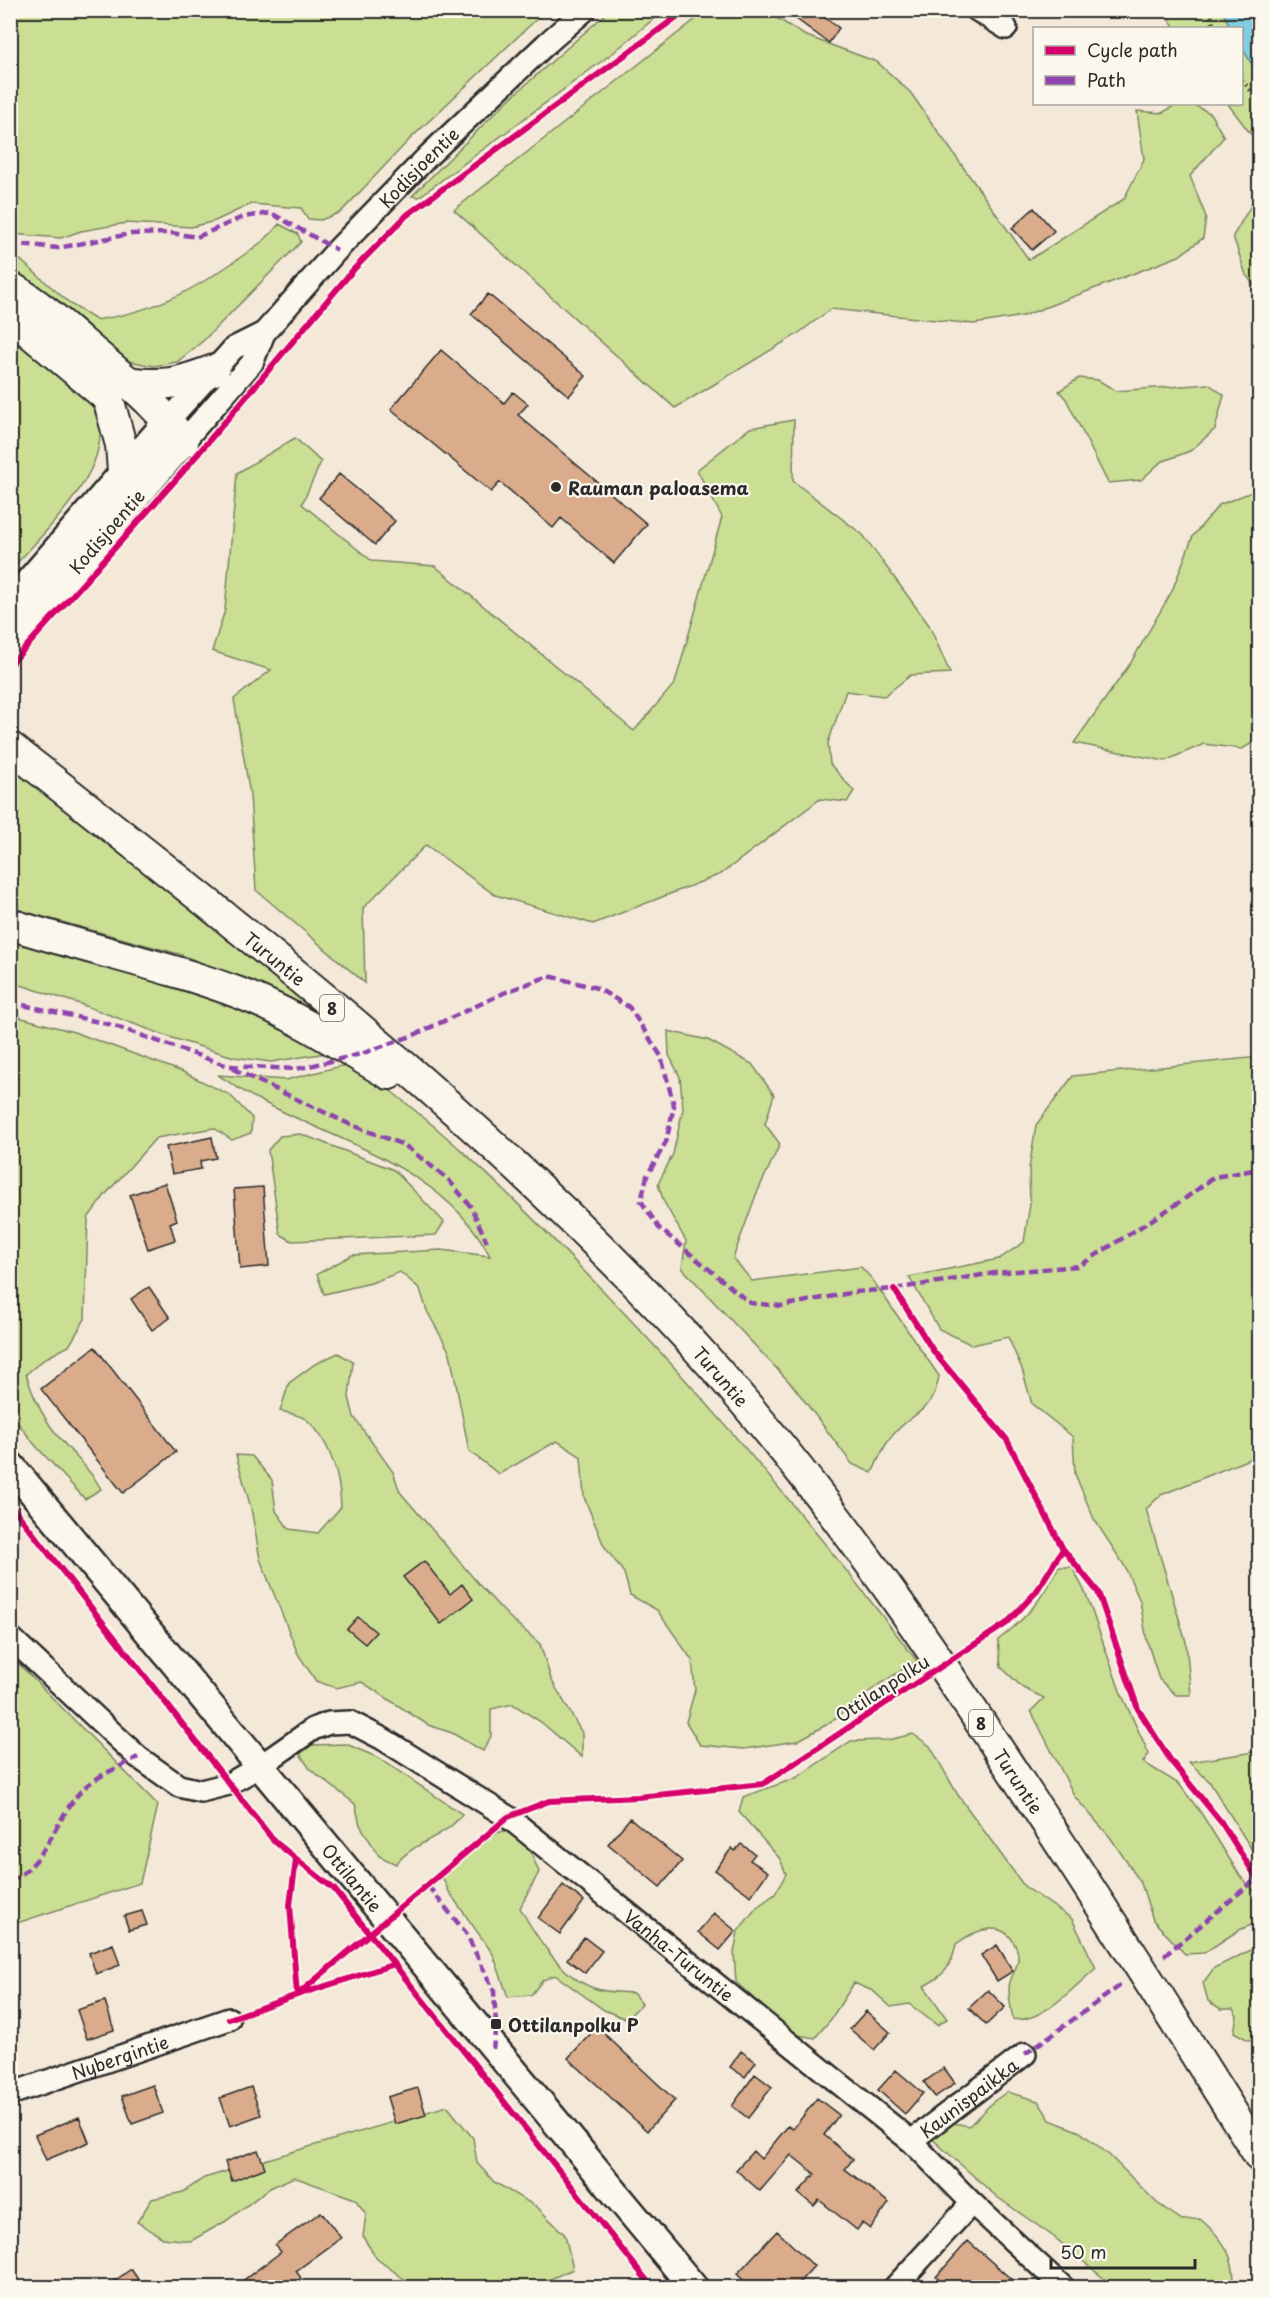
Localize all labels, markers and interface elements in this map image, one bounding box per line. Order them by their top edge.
legend [1033,27,1243,105]
text: Cycle path [1087,36,1178,63]
text: Path [1087,66,1126,93]
street label: Kodisjoentie [372,120,464,213]
place label: Rauman paloasema [568,474,749,501]
marker: Rauman paloasema [549,480,563,494]
street label: Kodisjoentie [62,483,150,579]
street label: Turuntie [239,924,312,992]
road number: 8 [320,995,344,1021]
street label: Turuntie [687,1340,756,1412]
street label: Ottilanpolku [830,1647,934,1729]
road number: 8 [969,1710,993,1736]
street label: Turuntie [988,1743,1050,1819]
street label: Ottilantie [316,1837,389,1917]
street label: Vanha-Turuntie [619,1902,740,2007]
place label: Ottilanpolku P [508,2011,639,2038]
marker: Ottilanpolku P [489,2017,503,2031]
street label: Nybergintie [68,2027,172,2086]
street label: Kaunispaikka [913,2050,1024,2144]
scale bar [1051,2232,1195,2270]
text: 50 m [1060,2238,1107,2265]

